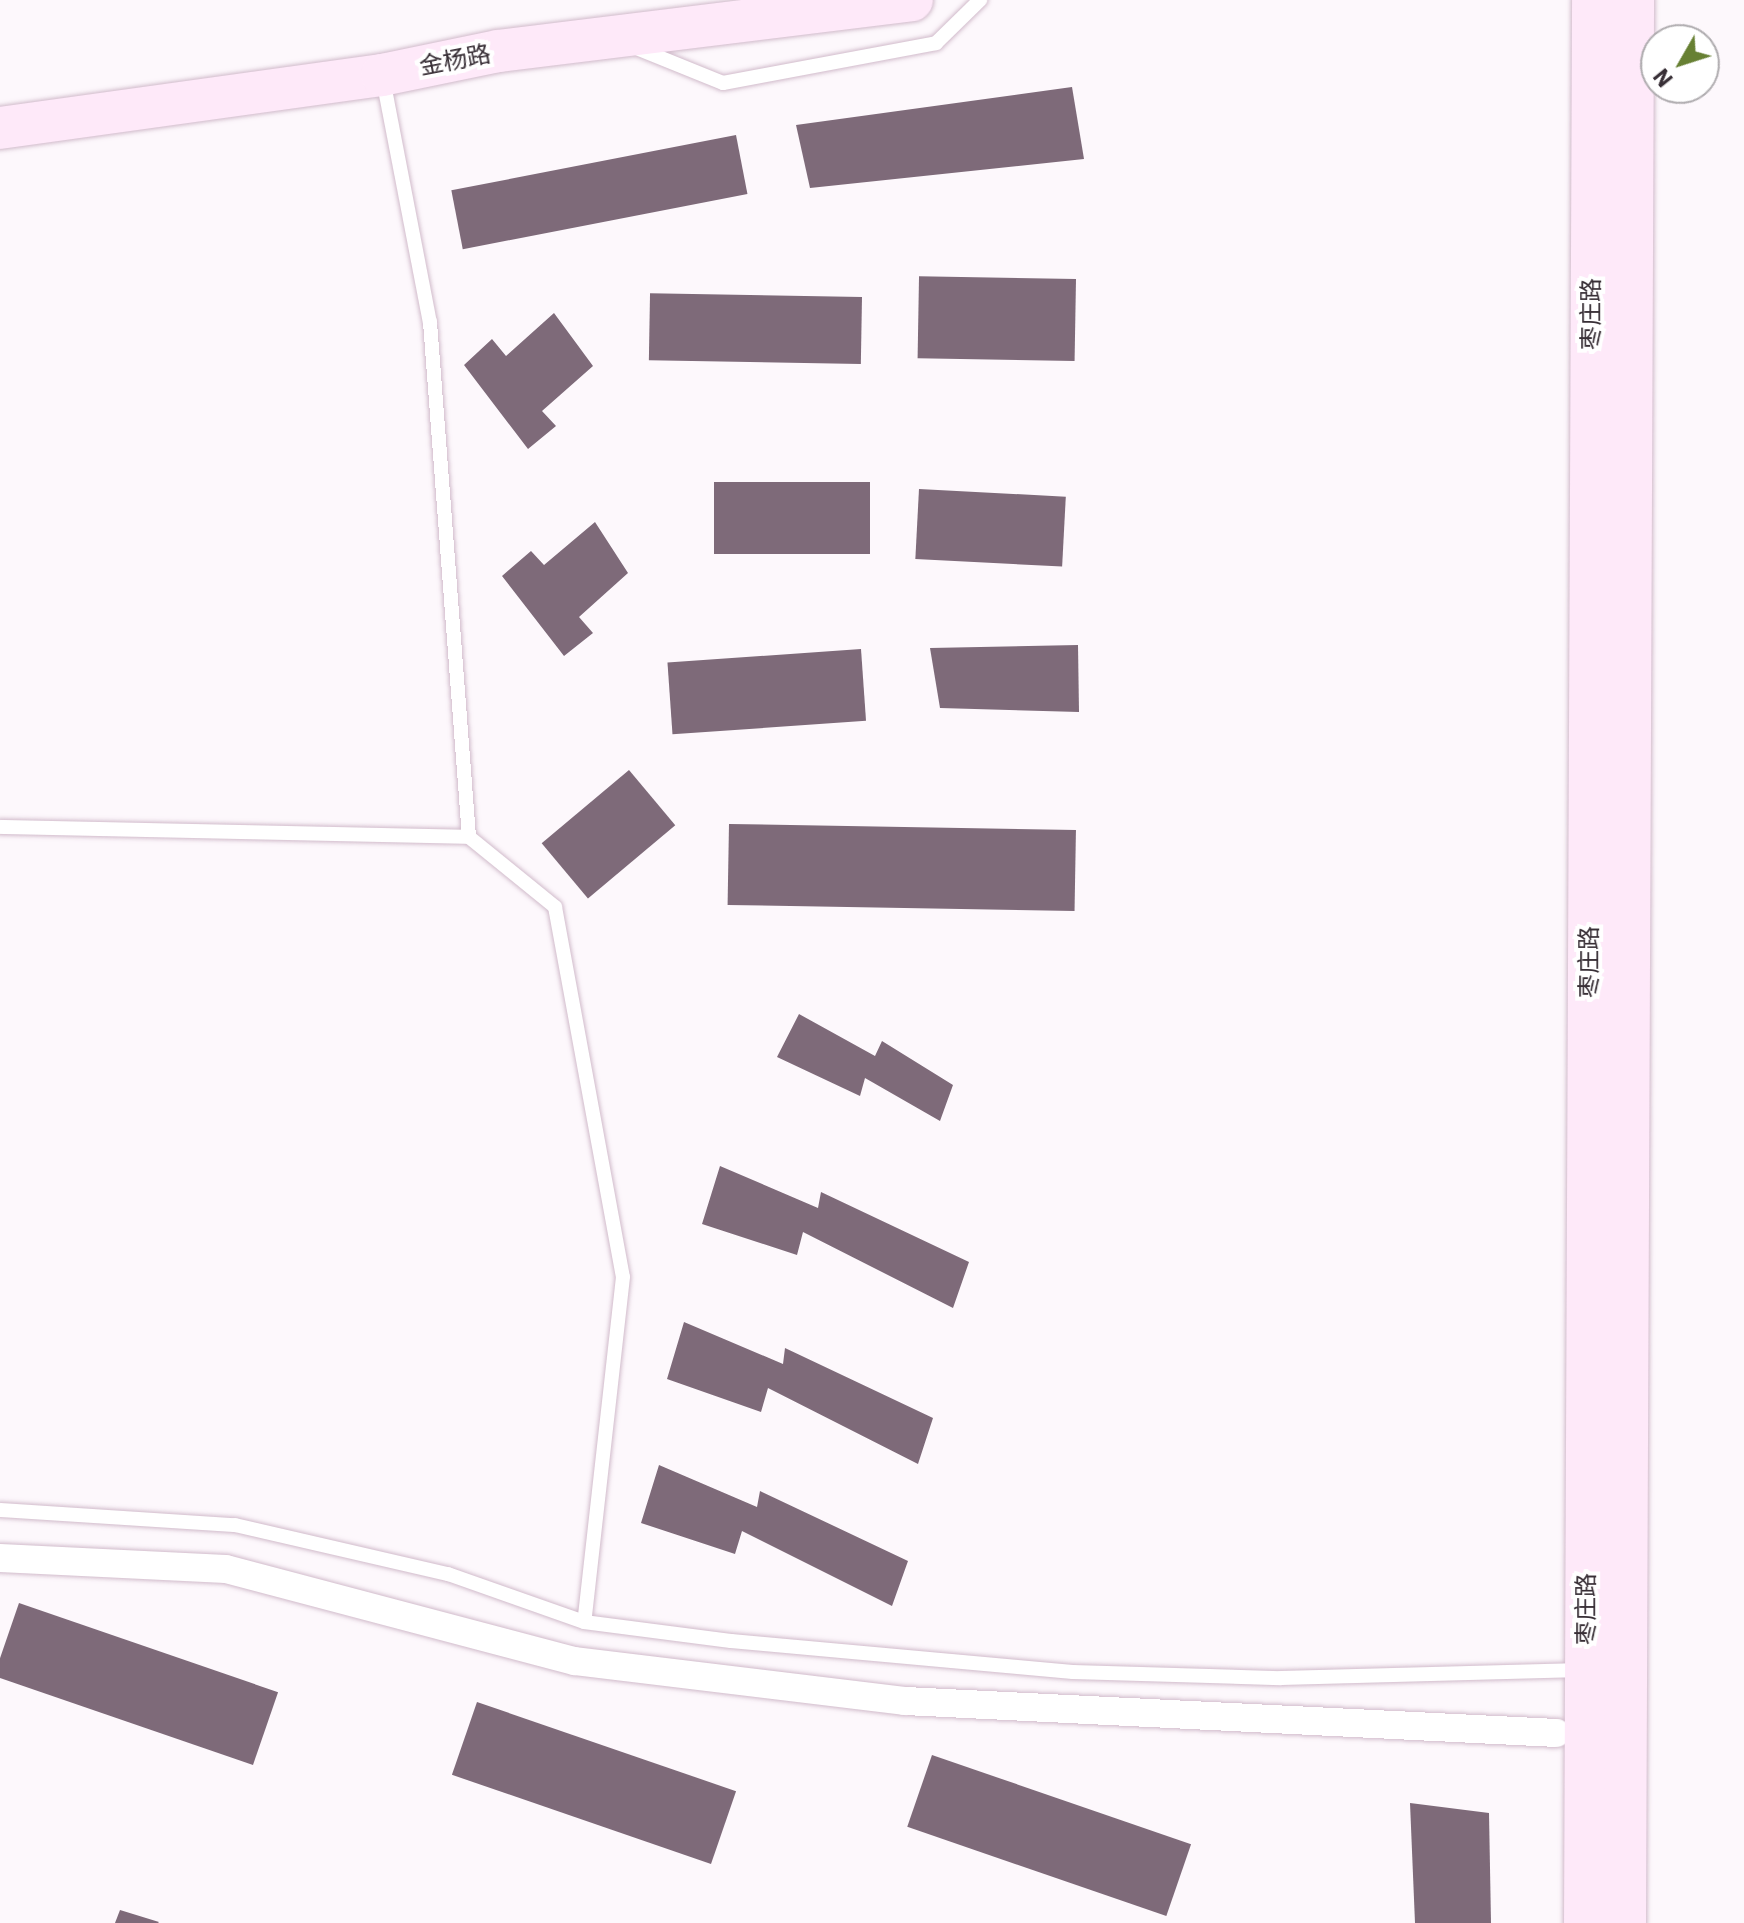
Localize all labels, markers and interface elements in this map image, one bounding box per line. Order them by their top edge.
north arrow [1640,24,1720,104]
street label: 金杨路 [417,39,493,81]
text: N [1646,63,1679,93]
street label: 枣庄路 [1577,278,1605,350]
street label: 枣庄路 [1575,926,1603,998]
street label: 枣庄路 [1572,1573,1600,1645]

